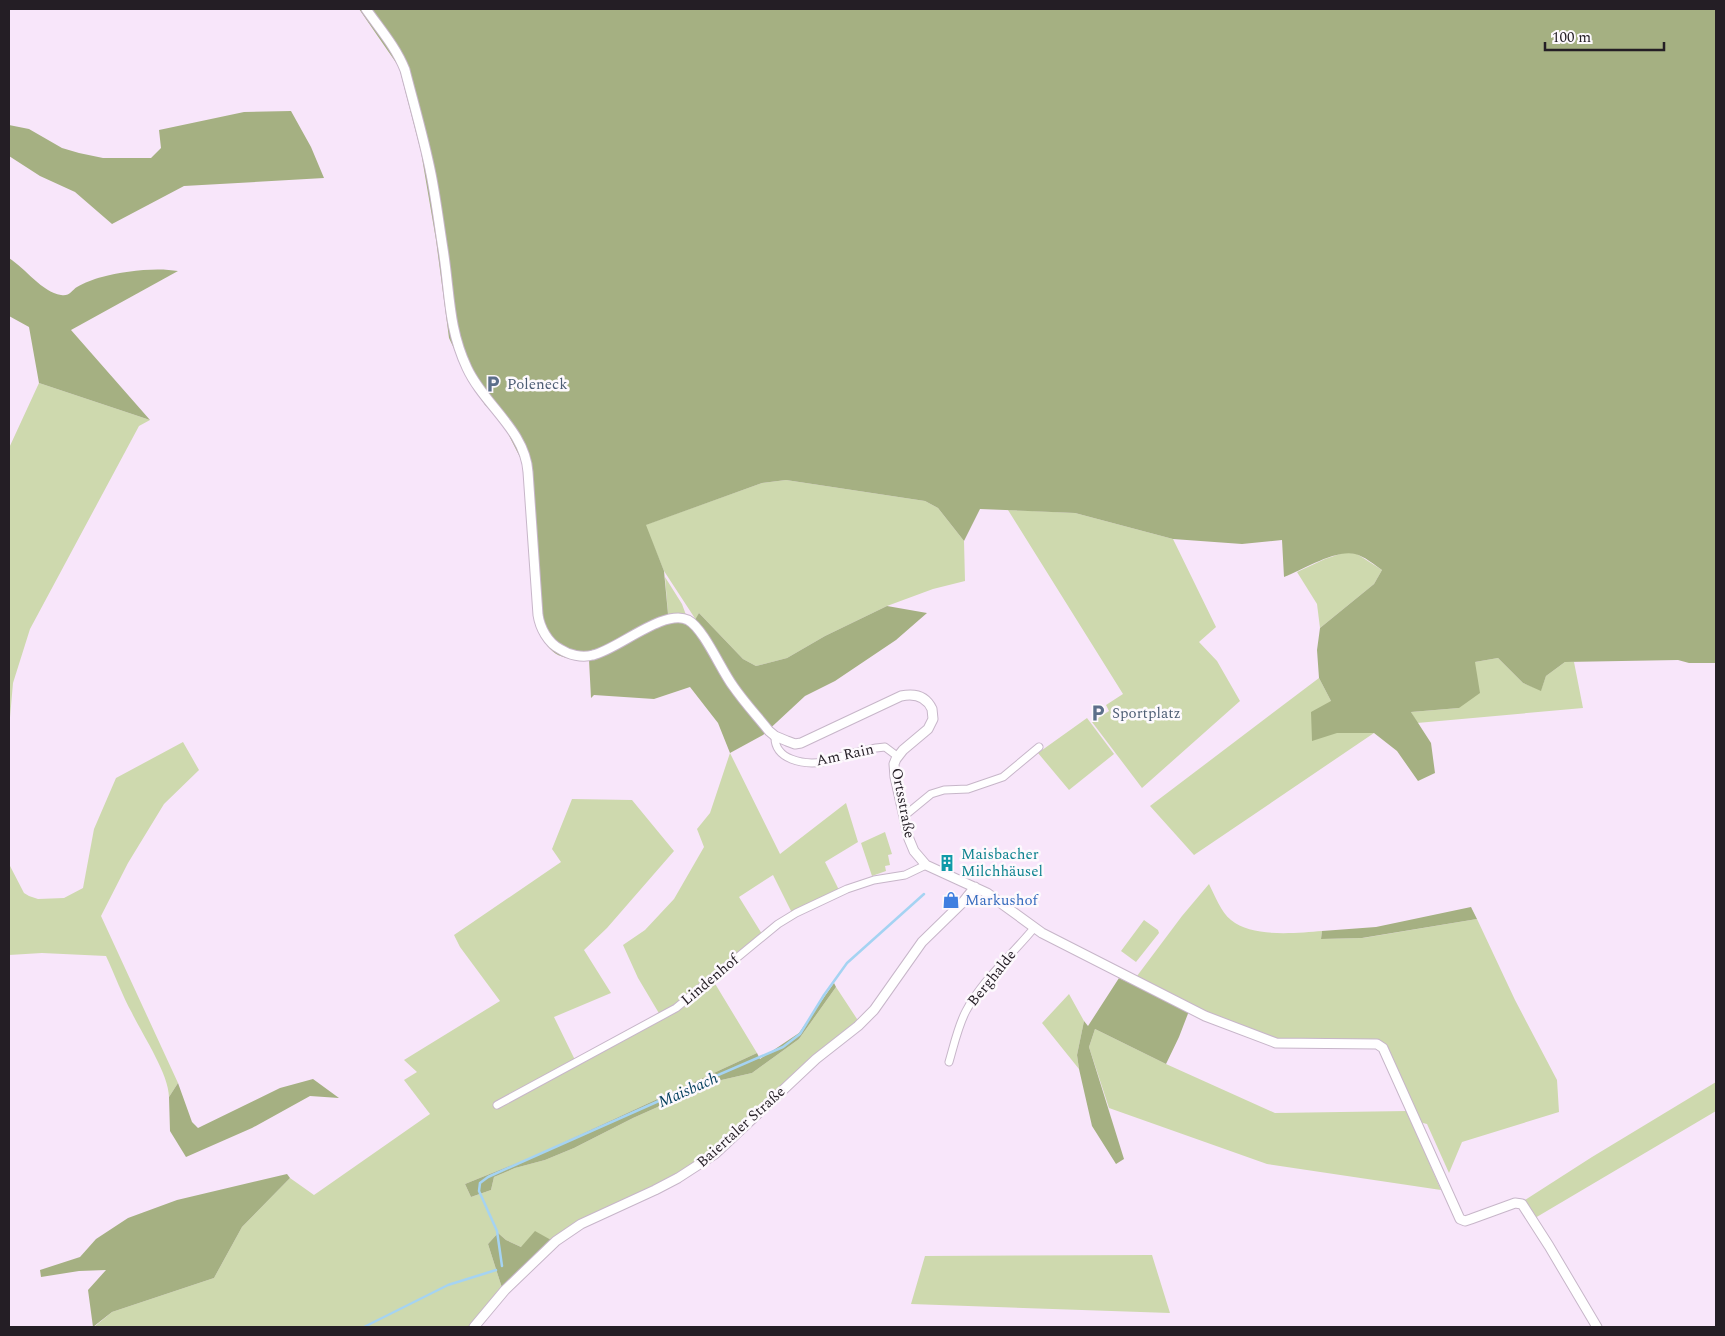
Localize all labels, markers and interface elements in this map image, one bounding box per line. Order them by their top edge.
scale bar [1545,20,1664,52]
text: 100 m [1552,26,1591,49]
place label: Poleneck [507,373,568,396]
parking icon: Poleneck [483,374,503,394]
place label: Sportplatz [1112,702,1181,725]
parking icon: Sportplatz [1088,703,1108,723]
street label: Am Rain [814,738,876,772]
street label: Ortsstraße [885,766,921,840]
place label: Maisbacher Milchhäusel [961,843,1043,883]
building icon: Maisbacher Milchhäusel [937,853,957,873]
place label: Markushof [965,889,1040,912]
shop icon: Markushof [941,890,961,910]
street label: Berghalde [962,945,1022,1011]
street label: Lindenhof [676,948,745,1011]
water label: Maisbach [654,1066,722,1114]
street label: Baiertaler Straße [692,1081,790,1173]

